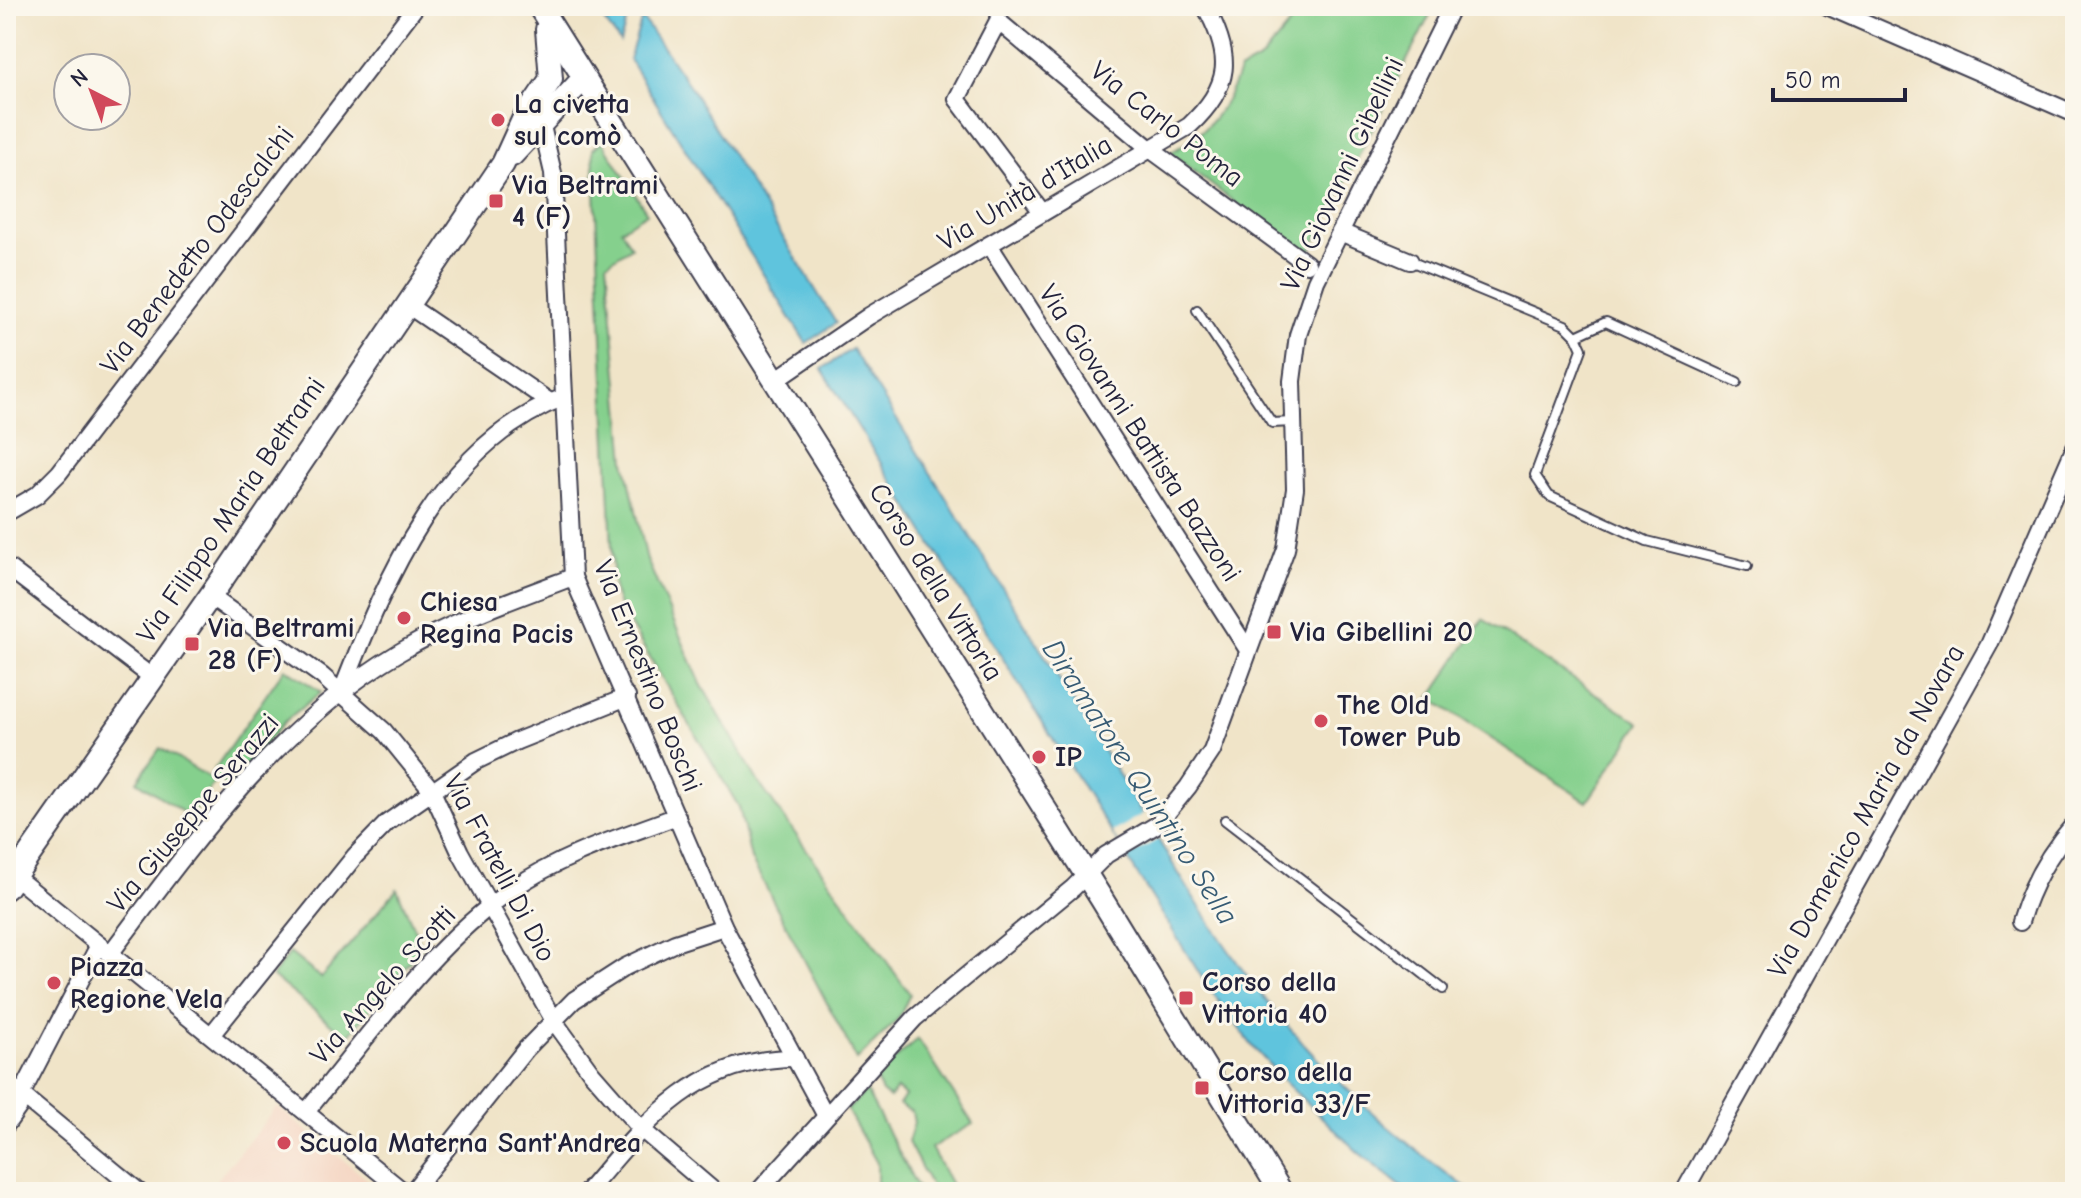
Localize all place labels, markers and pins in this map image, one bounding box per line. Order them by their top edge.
place label: La civetta sul comò [514,88,630,152]
marker: La civetta sul comò [489,111,507,129]
place label: Via Beltrami 4 (F) [512,169,658,233]
marker: Via Beltrami 4 (F) [487,192,505,210]
place label: Chiesa Regina Pacis [420,586,573,650]
marker: Chiesa Regina Pacis [395,609,413,627]
place label: Via Beltrami 28 (F) [208,612,354,676]
place label: Via Gibellini 20 [1290,616,1473,648]
marker: Via Gibellini 20 [1265,623,1283,641]
marker: Via Beltrami 28 (F) [183,635,201,653]
place label: The Old Tower Pub [1337,689,1461,753]
marker: The Old Tower Pub [1312,712,1330,730]
place label: IP [1055,741,1082,773]
marker: IP [1030,748,1048,766]
place label: Piazza Regione Vela [70,951,224,1015]
place label: Corso della Vittoria 40 [1202,966,1337,1030]
marker: Piazza Regione Vela [45,974,63,992]
marker: Corso della Vittoria 40 [1177,989,1195,1007]
place label: Corso della Vittoria 33/F [1218,1056,1371,1120]
marker: Corso della Vittoria 33/F [1193,1079,1211,1097]
place label: Scuola Materna Sant'Andrea [300,1127,641,1159]
marker: Scuola Materna Sant'Andrea [275,1134,293,1152]

